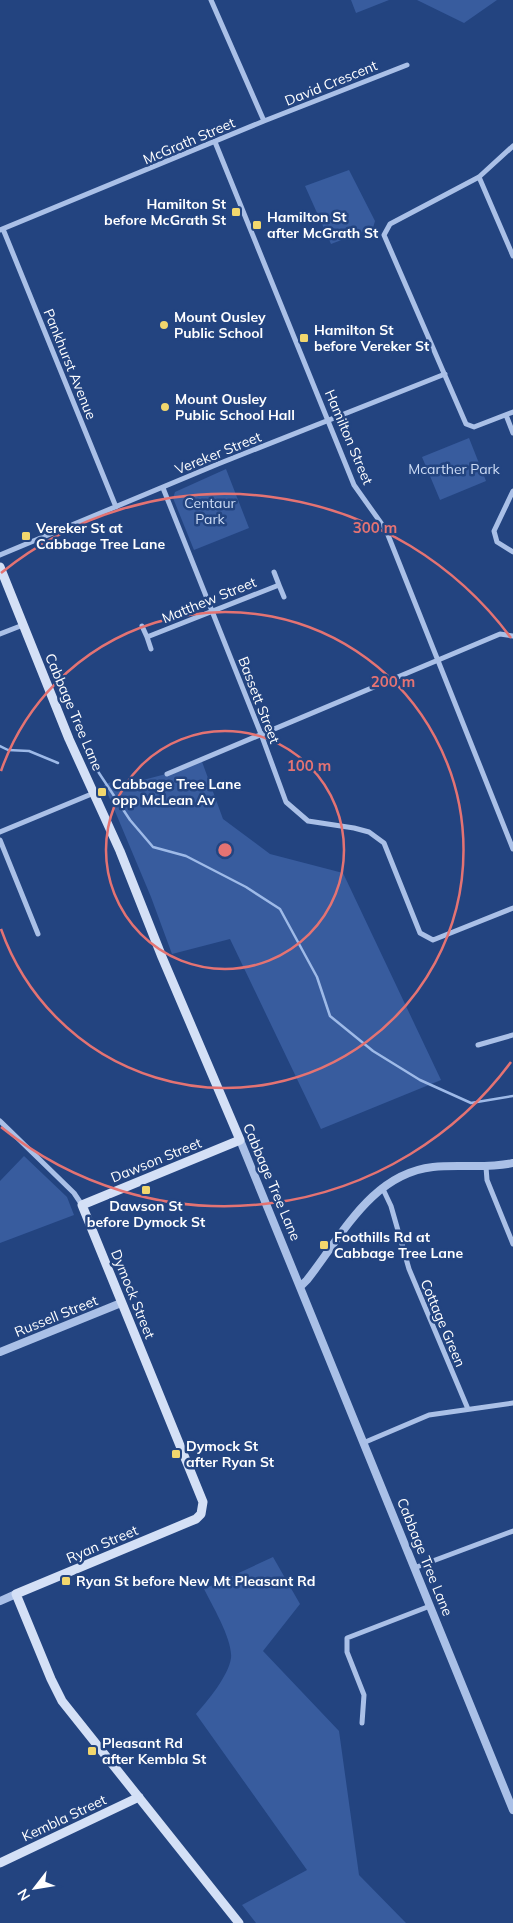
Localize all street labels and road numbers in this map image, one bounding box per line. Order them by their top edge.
street label: David Crescent [282,56,380,110]
street label: McGrath Street [140,114,238,168]
street label: Pankhurst Avenue [40,306,100,422]
street label: Hamilton Street [321,387,377,487]
street label: Vereker Street [172,428,264,478]
street label: Matthew Street [159,573,259,627]
street label: Cabbage Tree Lane [41,651,107,773]
street label: Bassett Street [234,654,284,746]
street label: Cabbage Tree Lane [239,1121,305,1243]
street label: Dawson Street [108,1134,204,1186]
street label: Dymock Street [107,1247,159,1341]
street label: Cottage Green [416,1276,470,1370]
street label: Russell Street [12,1291,100,1341]
street label: Cabbage Tree Lane [393,1495,457,1619]
street label: Ryan Street [64,1521,141,1567]
street label: Kembla Street [19,1791,109,1845]

